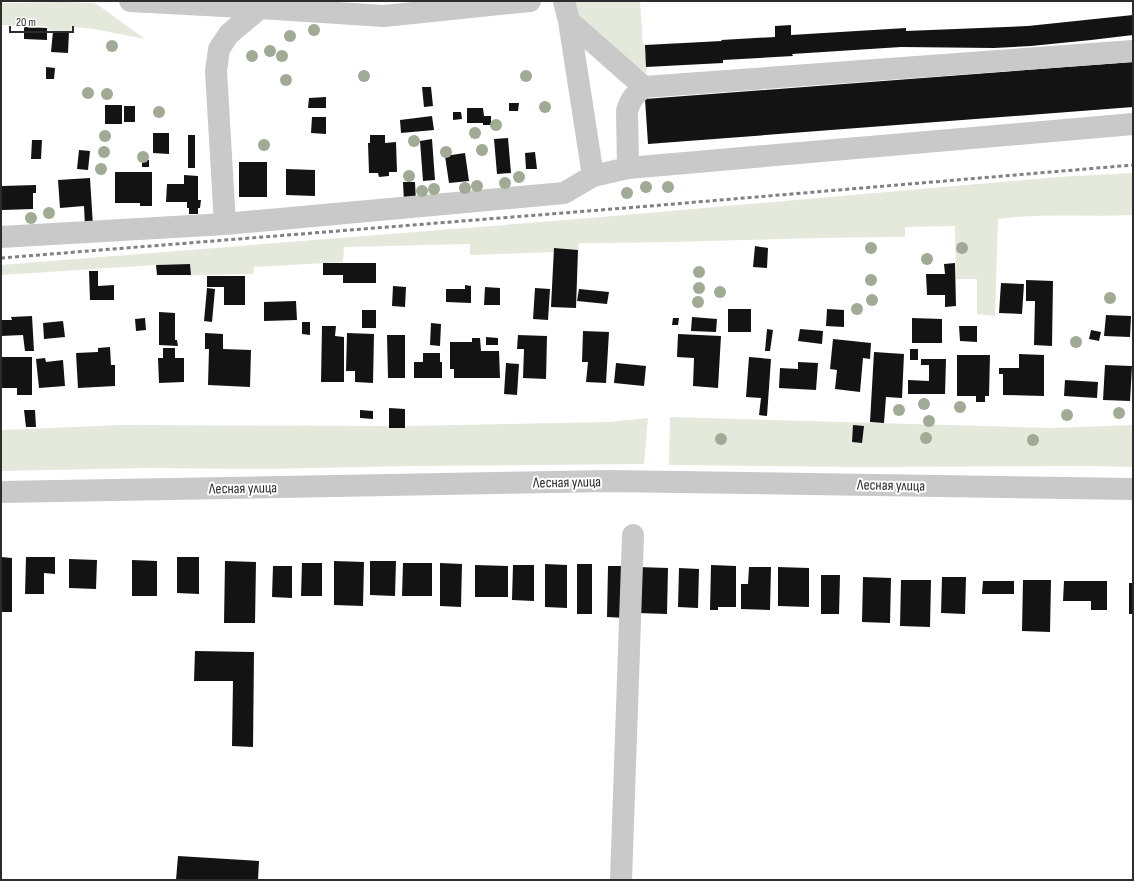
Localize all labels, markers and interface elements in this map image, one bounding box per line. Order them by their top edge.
scale bar [10,8,73,34]
text: 20 m [16,15,36,30]
street label: Лесная улица [532,472,601,493]
street label: Лесная улица [856,475,925,496]
street label: Лесная улица [208,478,277,499]

